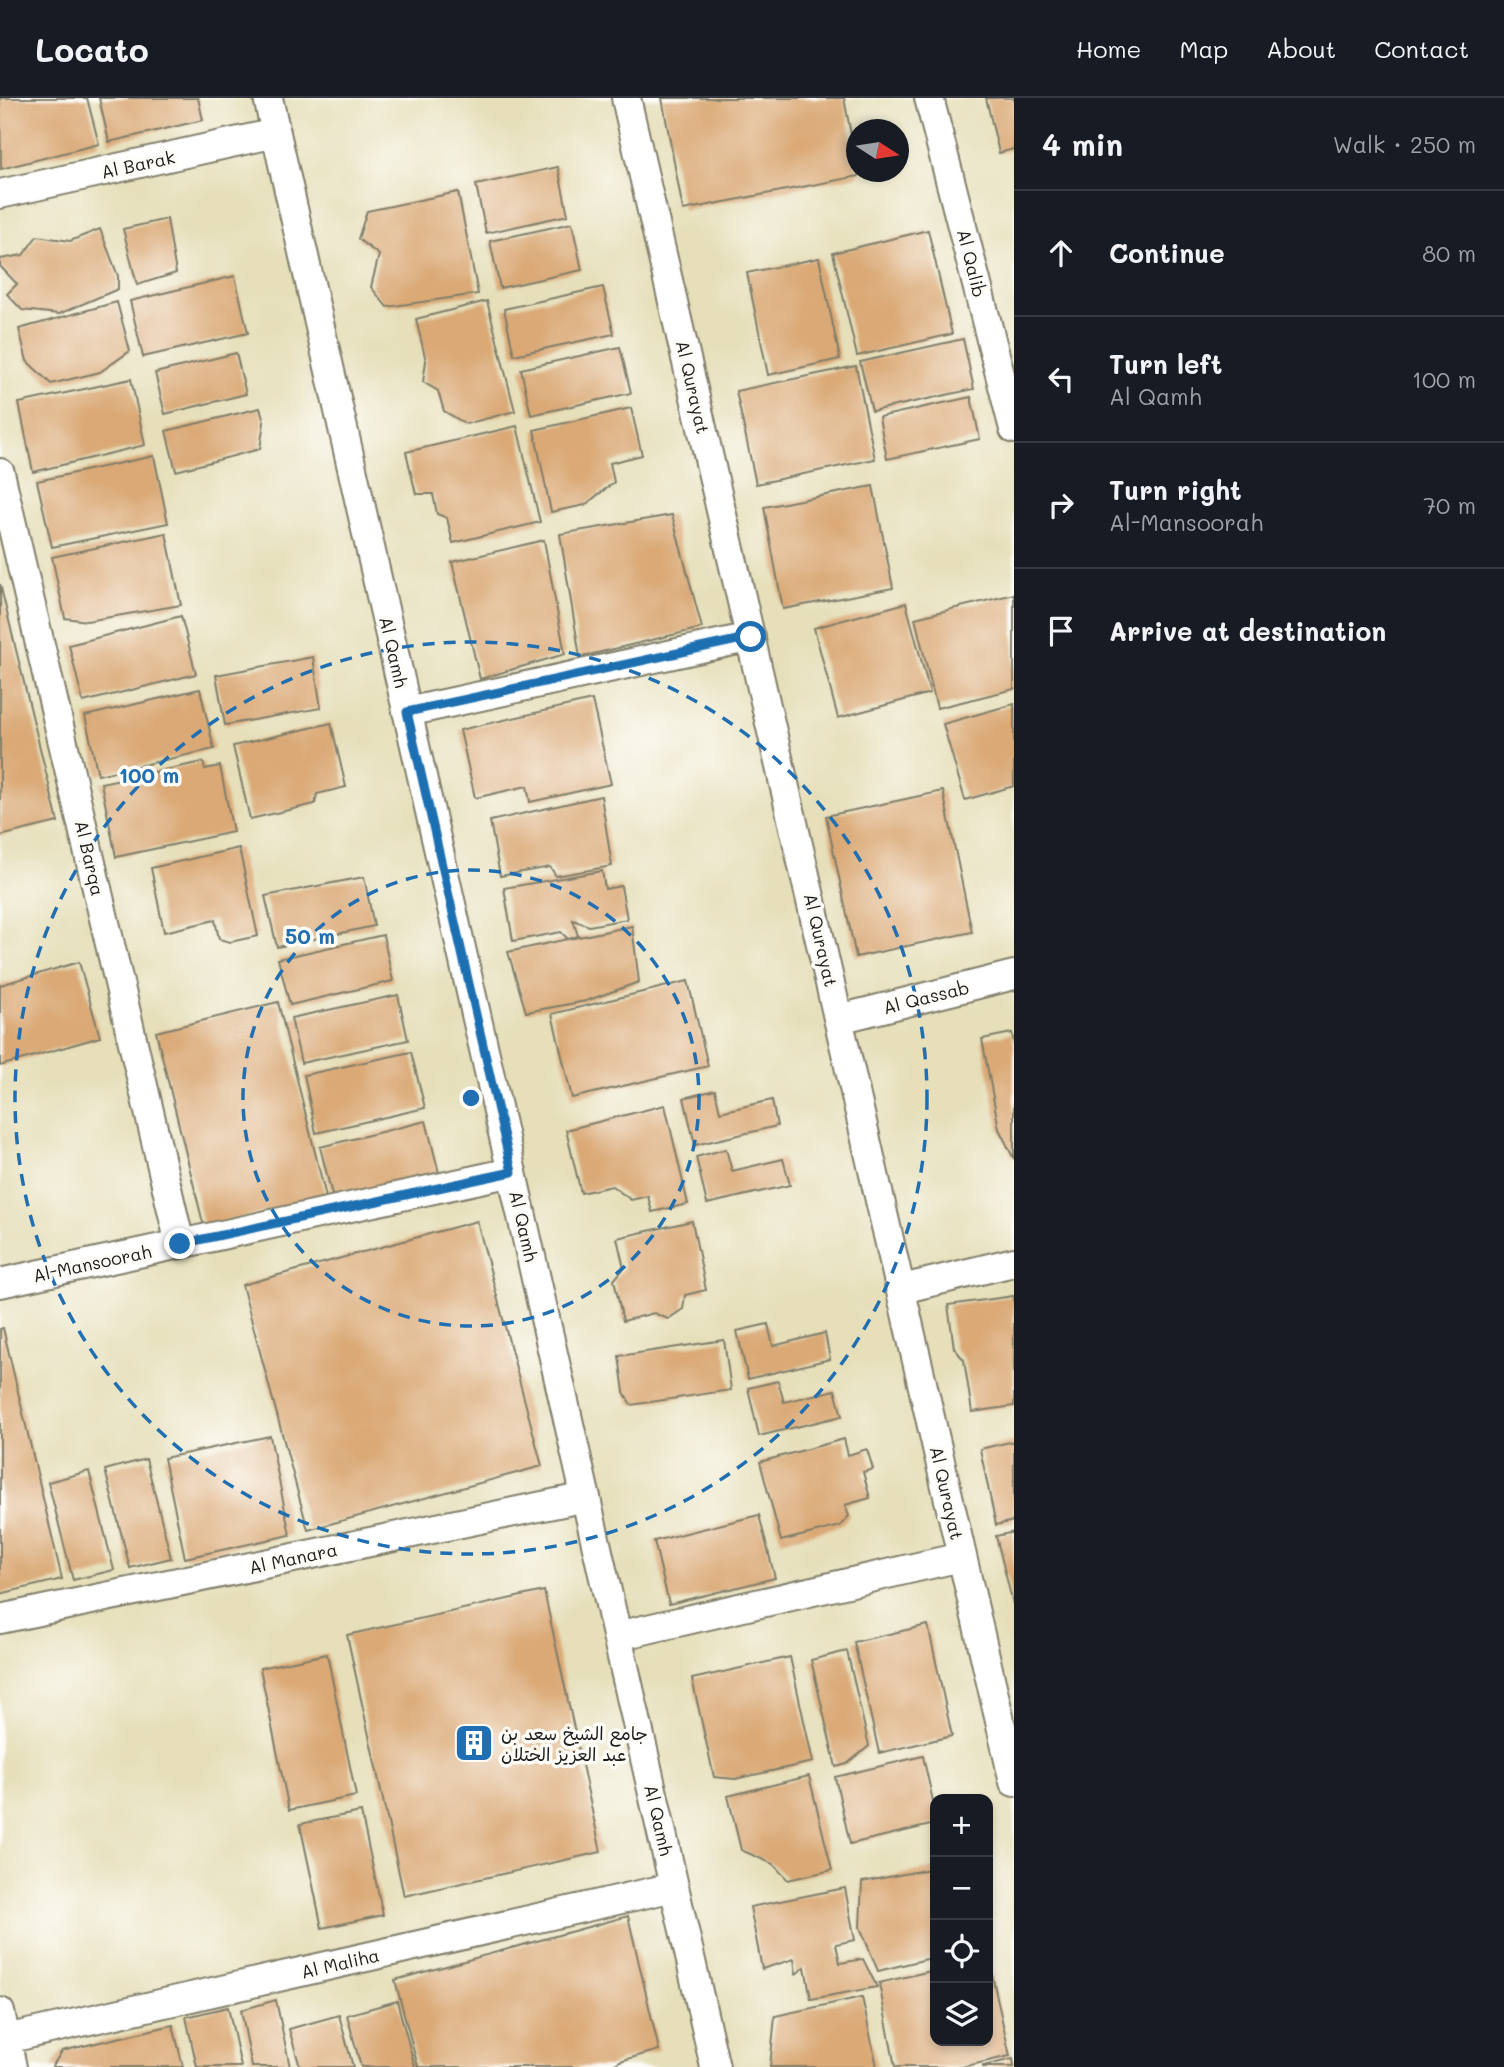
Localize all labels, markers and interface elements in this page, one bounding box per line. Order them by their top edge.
text: Locato [35,27,149,70]
text: Home [1076,33,1141,64]
text: Map [1179,33,1228,64]
text: About [1266,33,1336,64]
text: Contact [1374,33,1469,64]
north arrow [846,119,909,182]
text: 4 min [1042,124,1123,164]
text: Walk · 250 m [1333,129,1476,159]
street label: Al Barak [99,144,177,184]
street label: Al Qalib [952,226,992,300]
icon: ahead [1042,234,1080,272]
text: Continue [1109,236,1225,270]
text: 80 m [1422,238,1476,268]
street label: Al Qurayat [671,338,715,436]
text: Turn left [1109,347,1222,381]
icon: left [1042,360,1080,398]
text: 100 m [1412,364,1476,394]
text: Al Qamh [1109,381,1202,411]
text: Turn right [1109,473,1242,507]
icon: right [1042,486,1080,524]
text: 70 m [1423,490,1476,520]
text: Al-Mansoorah [1109,507,1263,537]
icon: arrive [1042,612,1080,650]
street label: Al Qamh [374,614,414,690]
text: Arrive at destination [1109,614,1386,648]
route start [735,621,766,652]
text: 100 m [119,761,179,788]
street label: Al Barqa [70,818,110,898]
street label: Al Qurayat [799,891,843,989]
text: 50 m [285,922,335,949]
street label: Al Qassab [880,975,972,1019]
centre of rings [459,1086,483,1110]
street label: Al Qamh [504,1188,544,1264]
route end [164,1228,195,1259]
street label: Al-Mansoorah [31,1239,153,1287]
street label: Al Qurayat [925,1444,969,1542]
street label: Al Manara [247,1537,339,1579]
place label: جامع الشيخ سعد بن عبد العزيز الختلان [501,1721,648,1766]
building icon: جامع الشيخ سعد بن عبد العزيز الختلان [453,1722,495,1764]
street label: Al Qamh [639,1782,679,1858]
map controls [930,1794,993,2046]
button: + [930,1794,993,1857]
button: − [930,1857,993,1920]
button: locate [930,1920,993,1983]
street label: Al Maliha [298,1942,382,1984]
button: layers [930,1983,993,2046]

